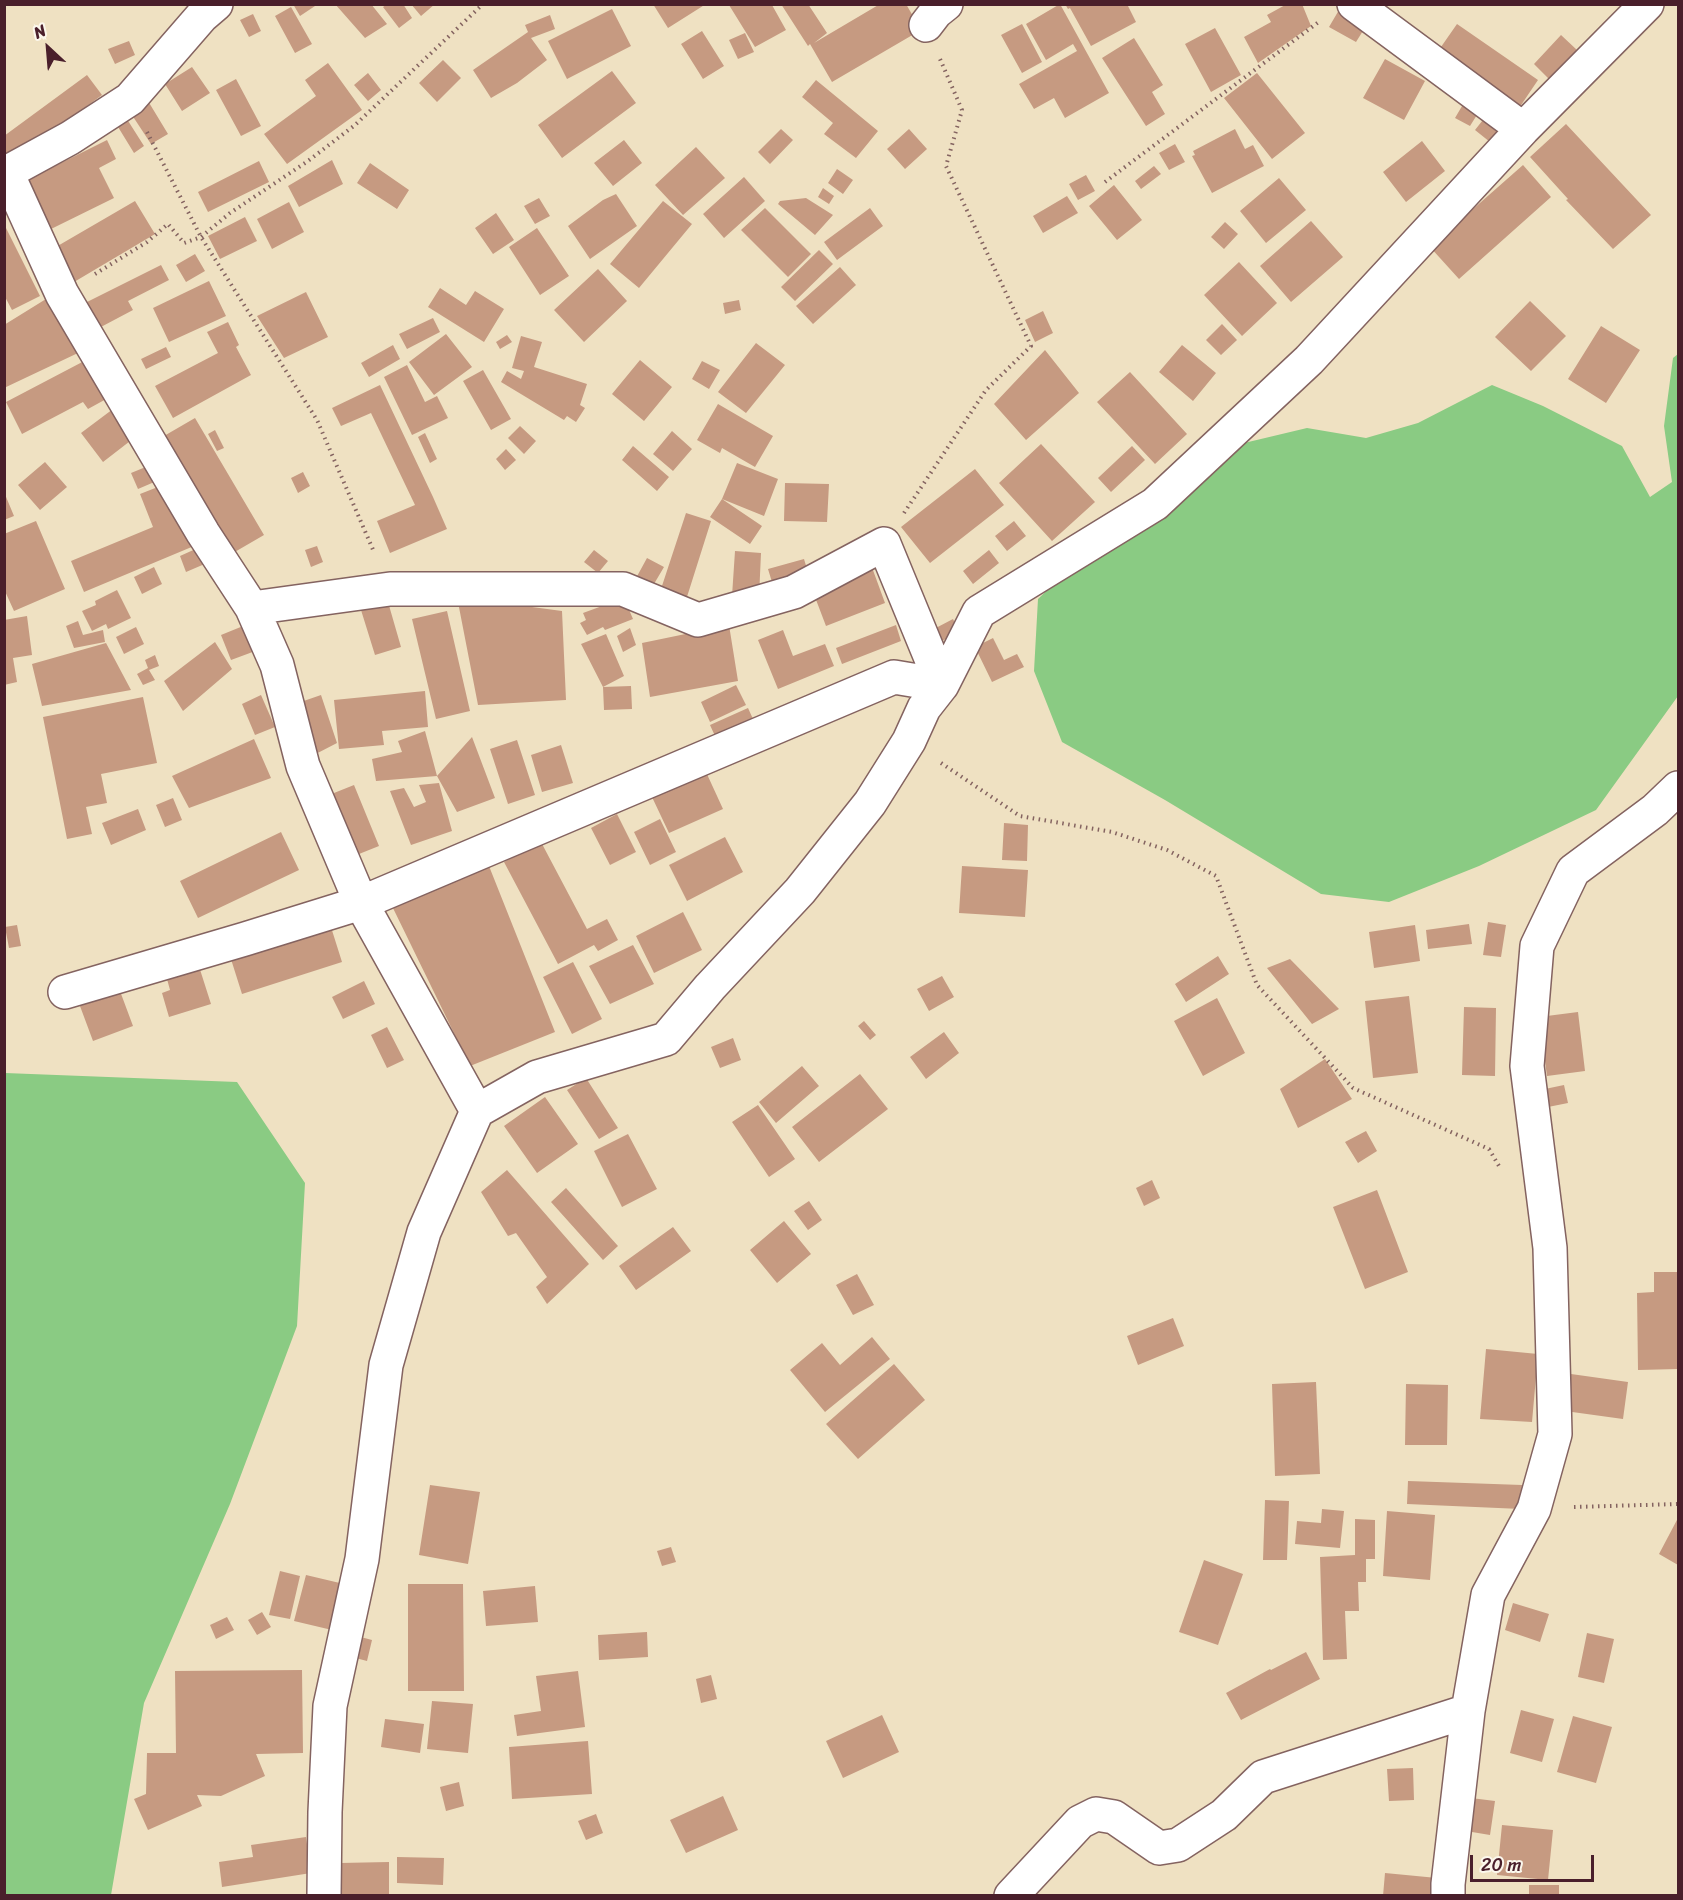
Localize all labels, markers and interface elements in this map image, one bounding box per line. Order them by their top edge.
text: N [29,16,51,47]
north arrow [18,18,78,78]
scale bar [1473,1843,1598,1881]
text: 20 m [1481,1849,1521,1881]

